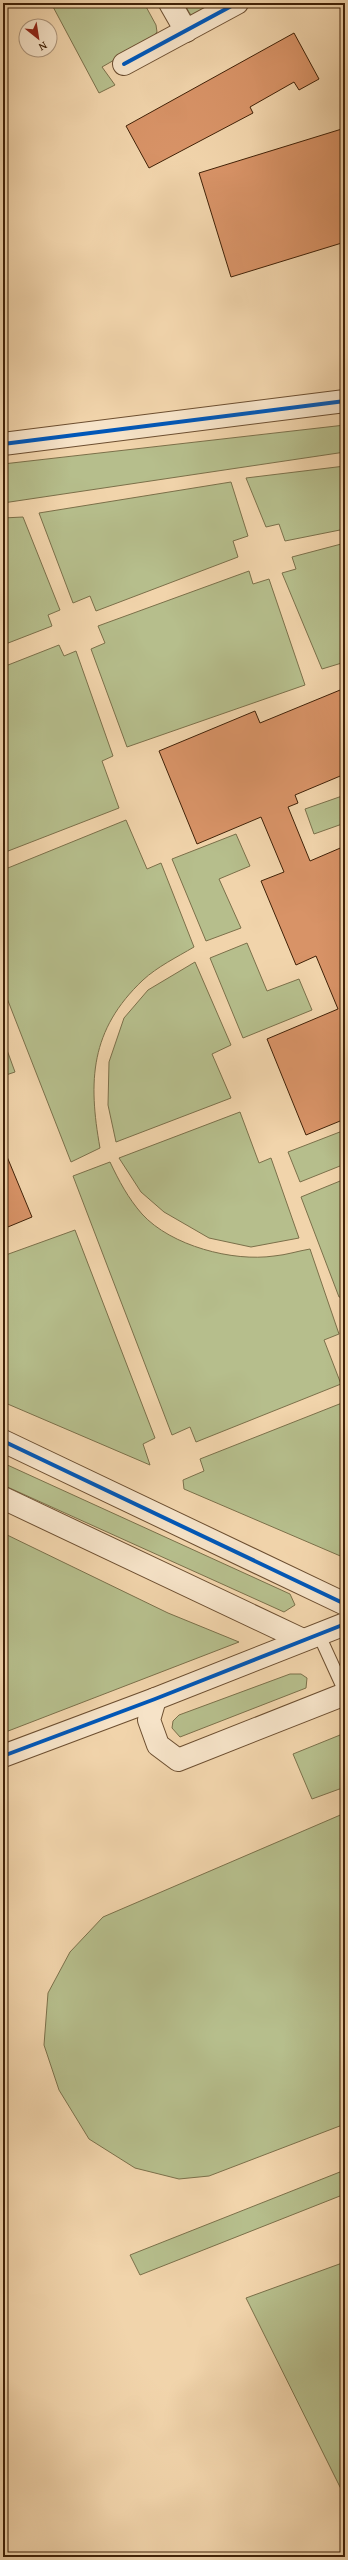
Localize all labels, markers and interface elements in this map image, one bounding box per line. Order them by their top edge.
north arrow [18,18,58,58]
text: N [35,38,50,56]

